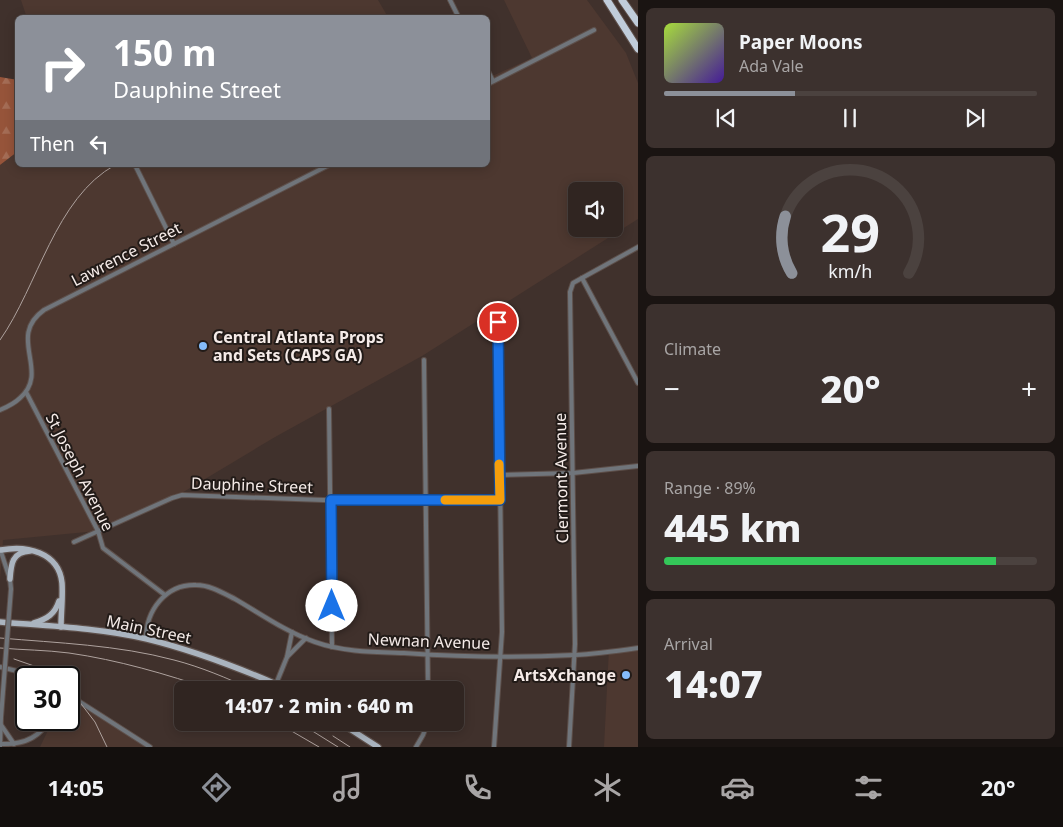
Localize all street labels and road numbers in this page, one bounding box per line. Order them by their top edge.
street label: Lawrence Street [67,217,185,291]
street label: St Joseph Avenue [41,409,119,535]
street label: Clermont Avenue [549,413,573,543]
street label: Dauphine Street [191,472,314,498]
street label: Main Street [104,609,194,649]
street label: Newnan Avenue [367,628,491,654]

